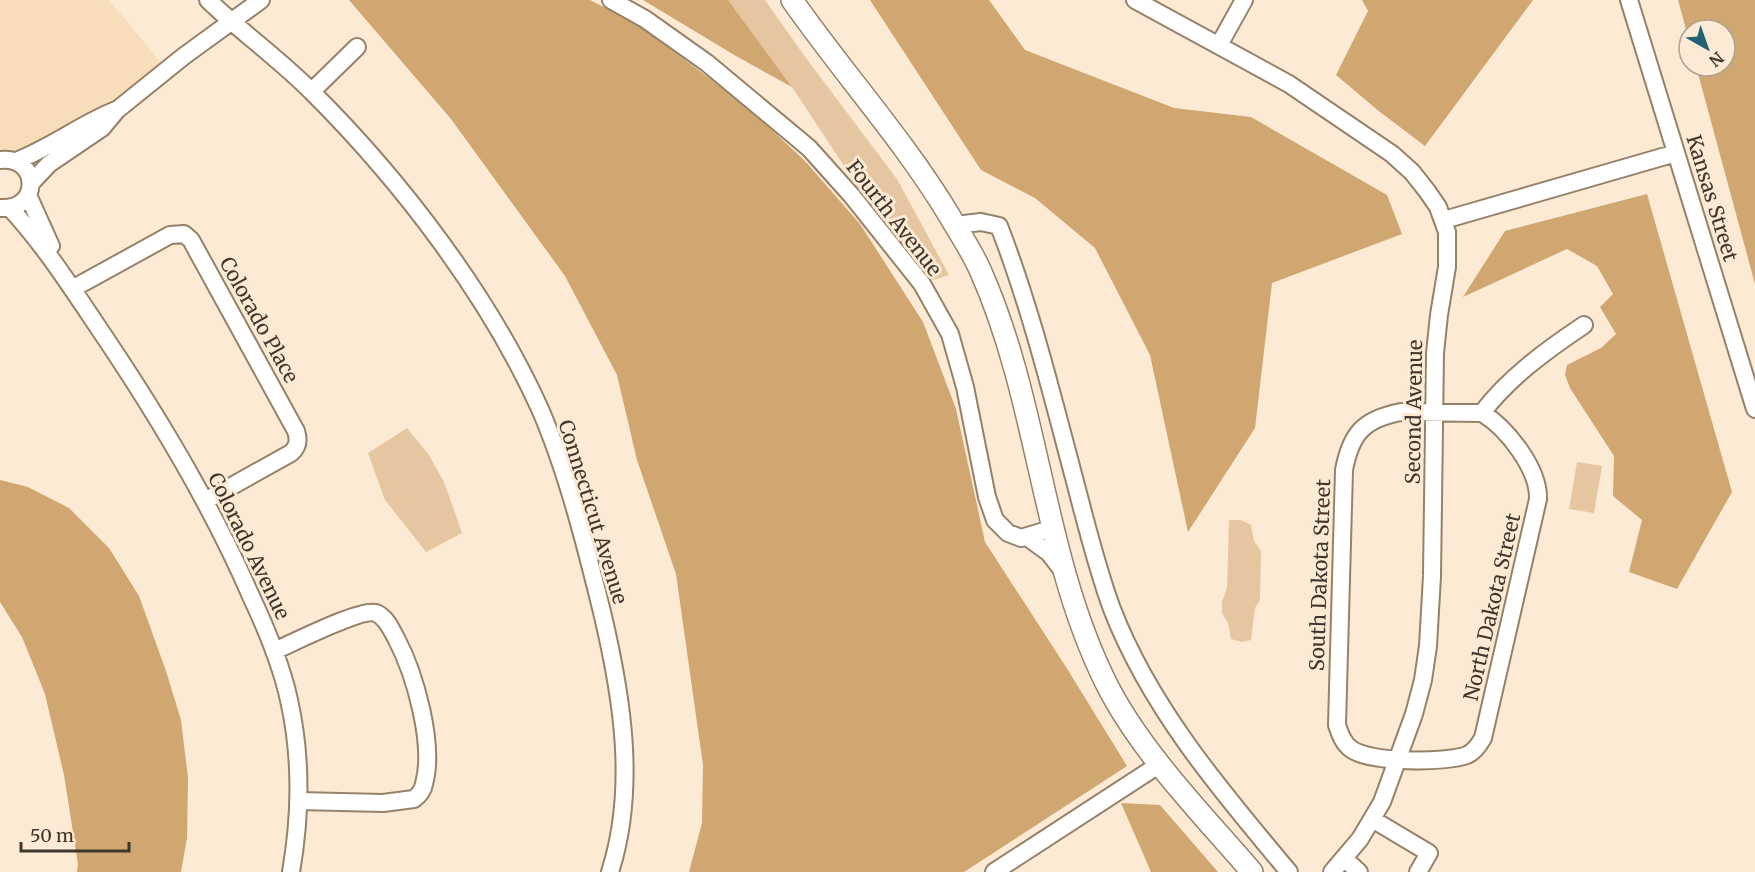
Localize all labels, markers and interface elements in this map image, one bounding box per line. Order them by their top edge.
north arrow [1677,18,1737,78]
text: N [1705,48,1728,71]
street label: Kansas Street [1681,132,1744,264]
street label: Fourth Avenue [841,155,947,281]
street label: Colorado Place [215,252,304,387]
street label: Second Avenue [1400,339,1427,485]
street label: Connecticut Avenue [554,417,633,607]
street label: Colorado Avenue [203,468,296,623]
street label: South Dakota Street [1304,478,1335,671]
street label: North Dakota Street [1458,510,1525,703]
scale bar [21,815,129,853]
text: 50 m [30,824,74,847]

